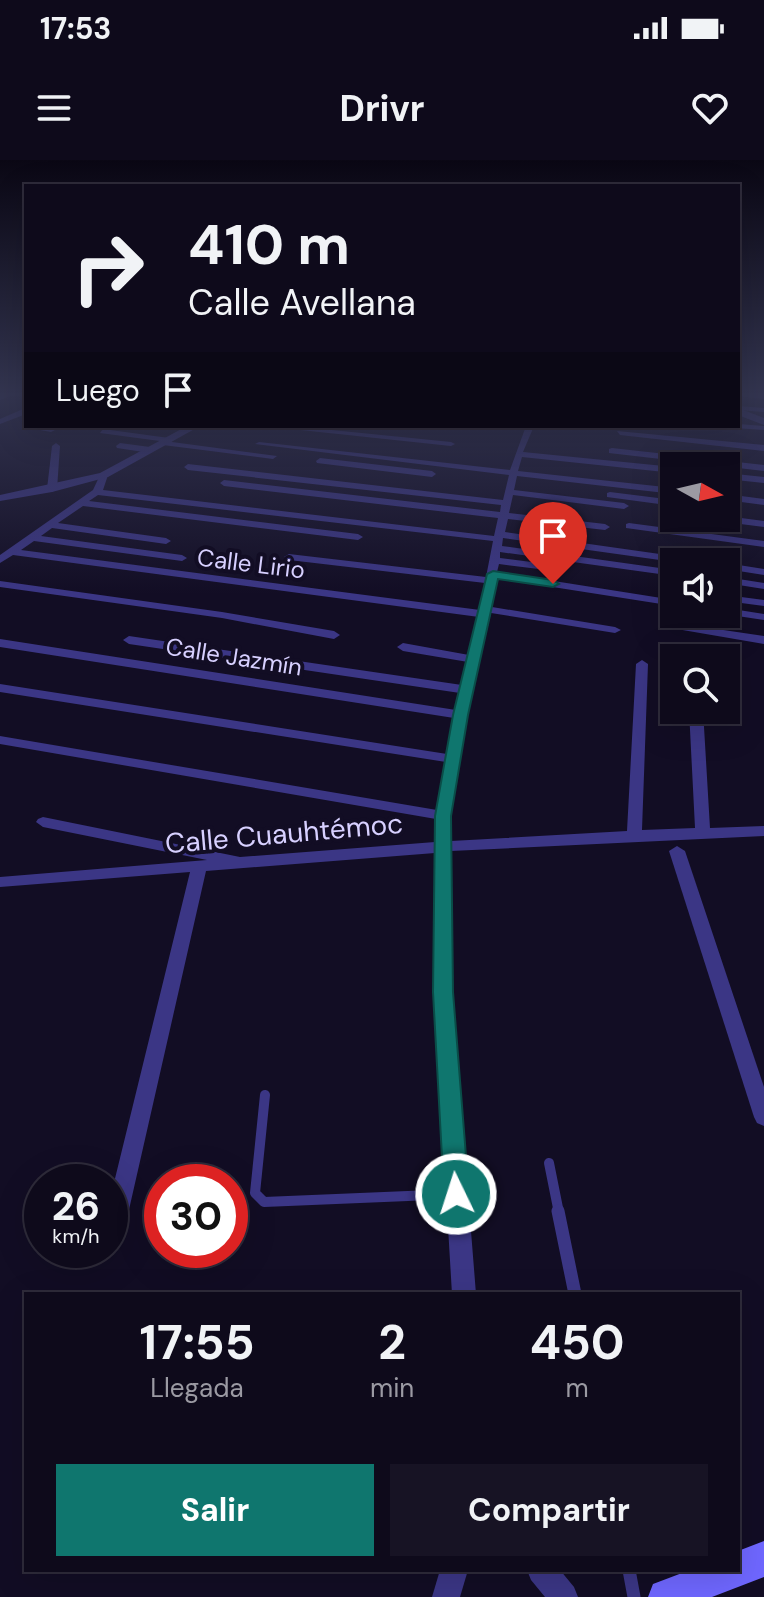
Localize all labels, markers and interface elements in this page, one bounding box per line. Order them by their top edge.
text: 17:53 [40,9,111,48]
text: Drivr [339,85,425,132]
icon: menu [32,86,76,130]
icon: heart [688,86,732,130]
text: 410 m [188,208,350,281]
icon: right [56,216,160,320]
text: Calle Avellana [188,279,416,326]
icon: arrive [156,368,200,412]
text: Luego [56,371,140,410]
north arrow [660,452,740,532]
map controls [660,452,740,724]
pin [519,502,587,584]
icon: arrive [531,514,575,558]
street label: Calle Lirio [195,542,307,585]
button: sound [660,548,740,628]
street label: Calle Jazmín [164,630,304,683]
button: search [660,644,740,724]
street label: Calle Cuauhtémoc [164,805,405,862]
position arrow [414,1152,498,1236]
speed limit sign: 30 [144,1164,248,1268]
text: 26 [52,1180,100,1232]
text: km/h [52,1223,100,1249]
text: 17:55 [139,1311,255,1374]
text: 2 [378,1311,406,1374]
text: 450 [530,1311,625,1374]
text: Llegada [150,1371,244,1405]
text: min [370,1371,414,1405]
text: m [566,1371,589,1405]
button: Salir [56,1464,374,1556]
button: Compartir [390,1464,708,1556]

